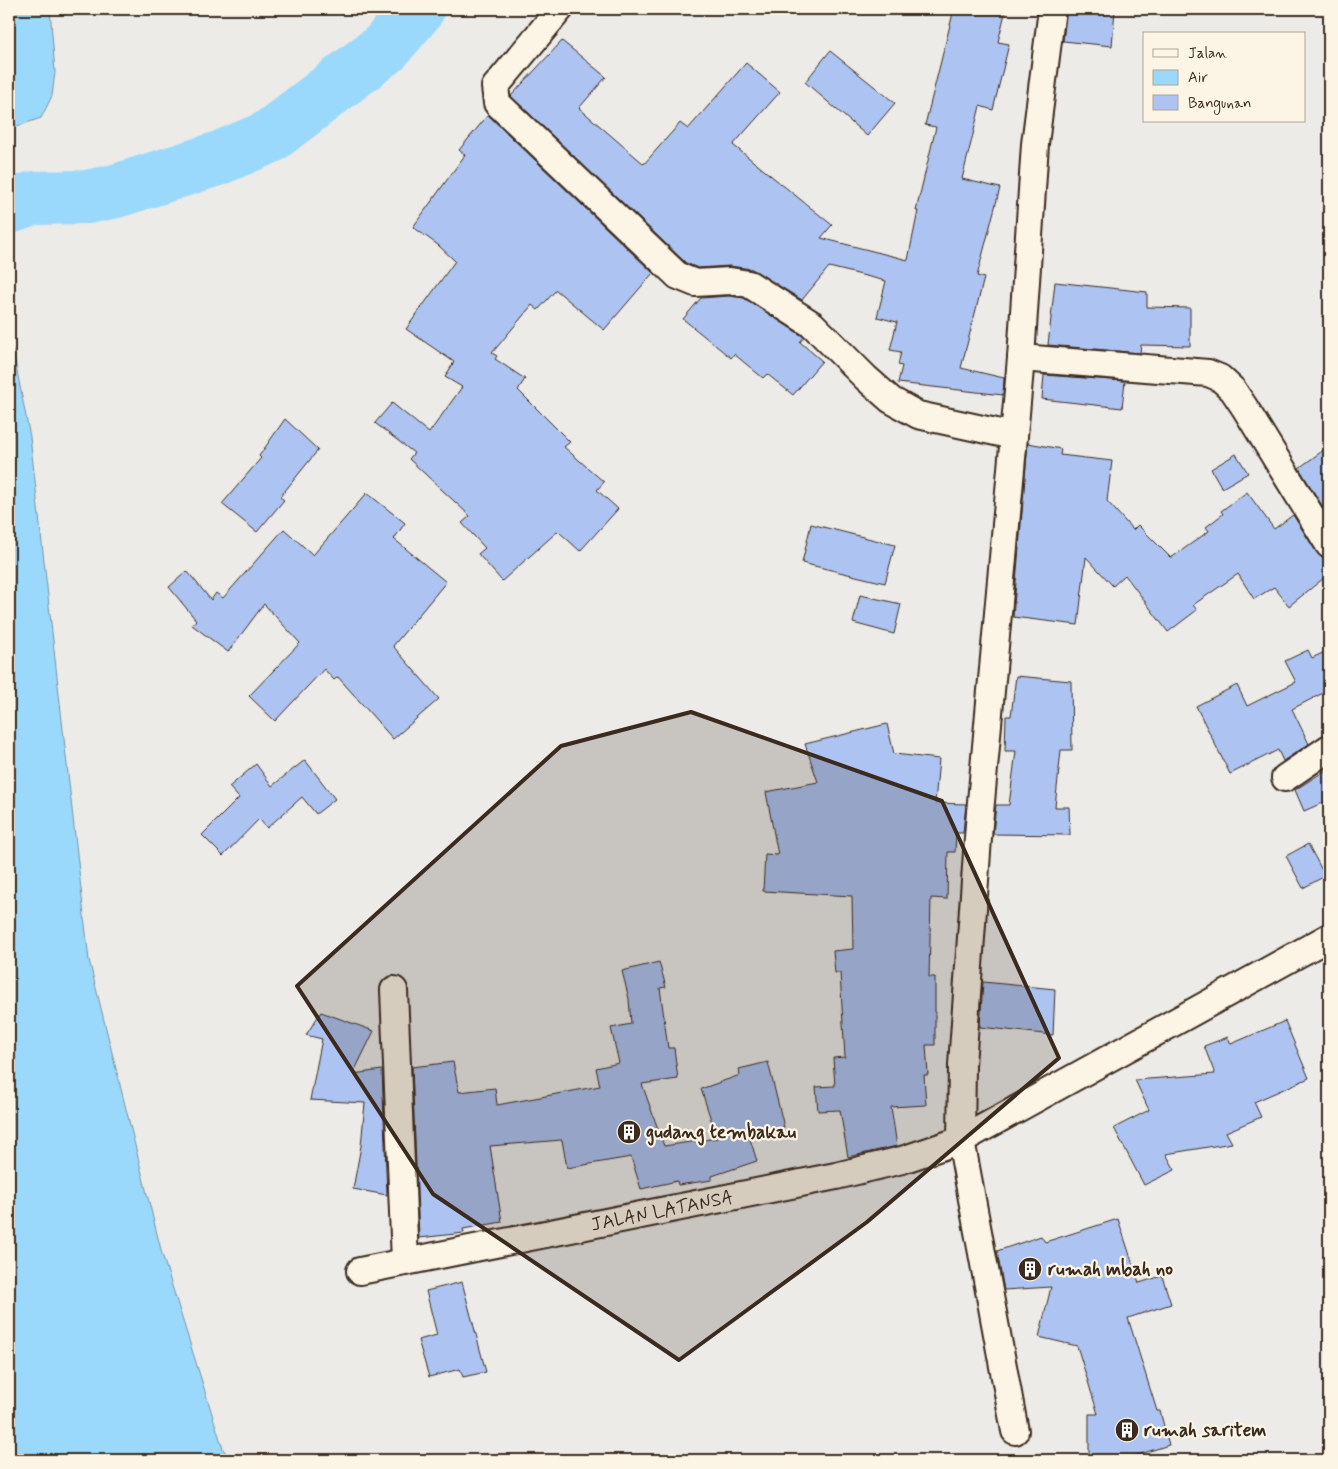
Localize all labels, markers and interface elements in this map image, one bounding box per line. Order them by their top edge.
legend [1143,32,1306,122]
text: Jalan [1188,44,1227,64]
text: Air [1188,68,1208,88]
text: Bangunan [1188,94,1251,115]
building icon: gudang tembakau [616,1119,642,1145]
place label: gudang tembakau [646,1120,797,1146]
street label: JALAN LATANSA [589,1184,735,1237]
building icon: rumah mbah no [1017,1256,1043,1282]
place label: rumah mbah no [1048,1257,1173,1282]
building icon: rumah saritem [1114,1417,1140,1443]
place label: rumah saritem [1144,1418,1267,1443]

